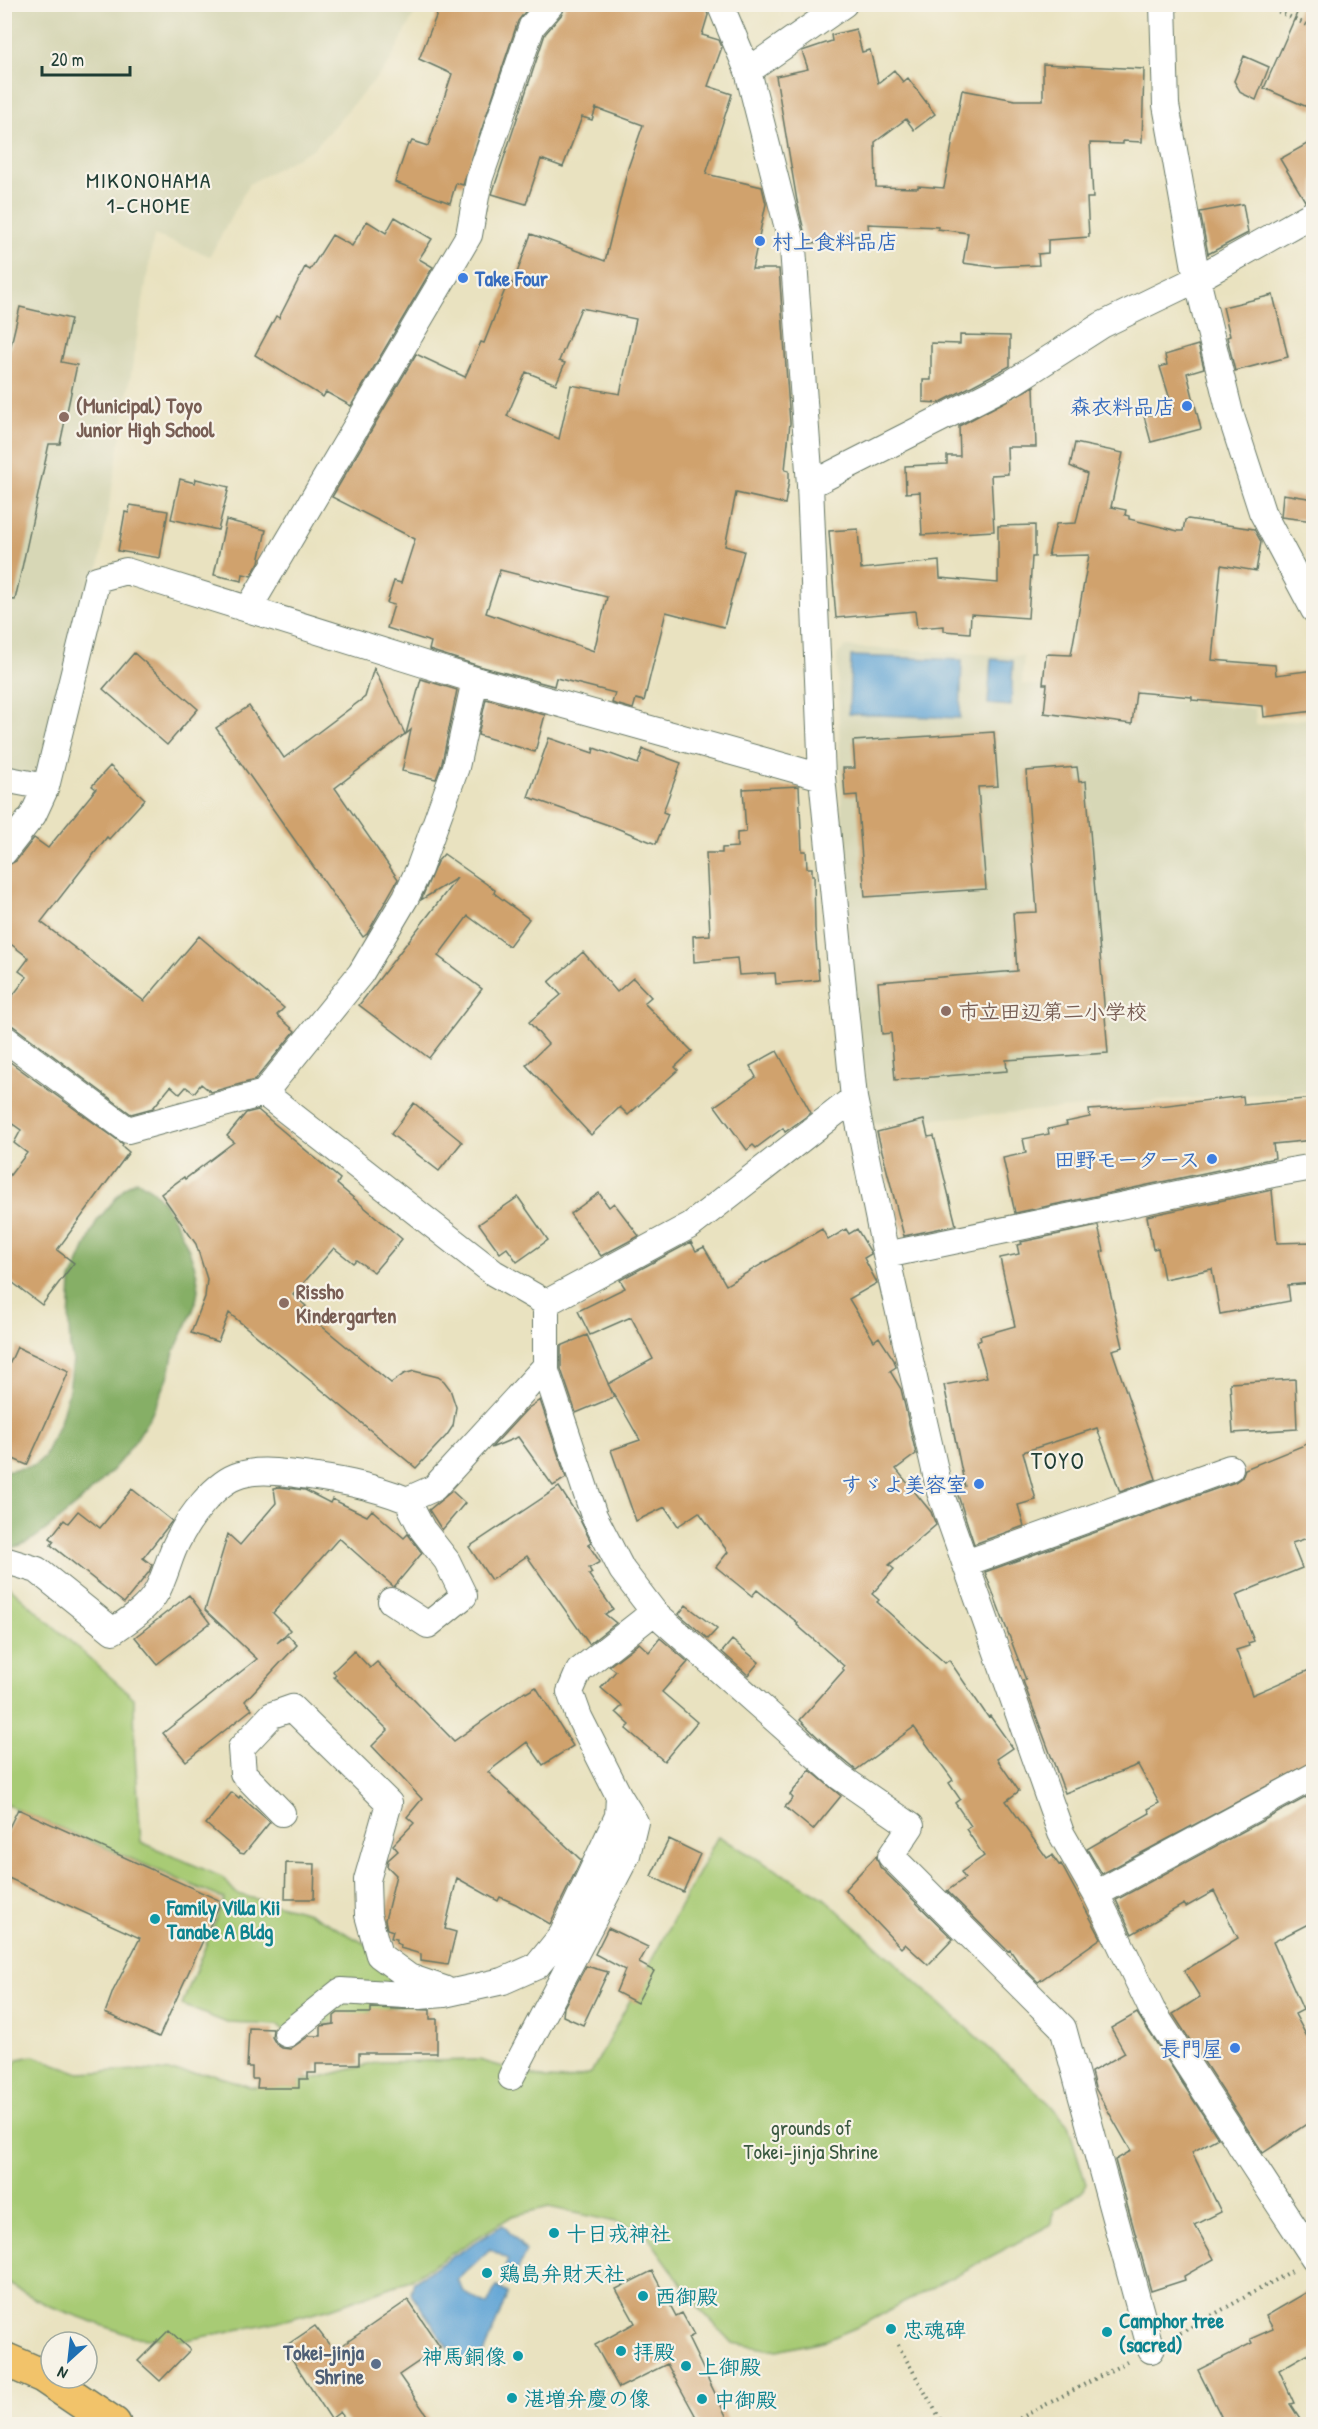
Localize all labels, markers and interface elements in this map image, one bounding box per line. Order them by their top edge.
scale bar [42,39,130,77]
text: 20 m [51,47,84,72]
district label: MIKONOHAMA 1-CHOME [86,165,212,220]
place label: 村上食料品店 [772,227,898,256]
marker: 村上食料品店 [753,234,767,248]
place label: Take Four [474,264,549,293]
marker: Take Four [456,271,470,285]
place label: (Municipal) Toyo Junior High School [76,391,215,445]
place label: 森衣料品店 [1070,392,1175,421]
marker: 森衣料品店 [1180,399,1194,413]
marker: (Municipal) Toyo Junior High School [57,410,71,424]
place label: 市立田辺第二小学校 [958,997,1147,1026]
marker: 市立田辺第二小学校 [939,1004,953,1018]
place label: 田野モータース [1054,1145,1200,1174]
marker: 田野モータース [1205,1152,1219,1166]
place label: Rissho Kindergarten [296,1277,397,1331]
marker: Rissho Kindergarten [277,1296,291,1310]
district label: TOYO [1031,1444,1085,1476]
place label: すゞよ美容室 [841,1470,967,1499]
marker: すゞよ美容室 [972,1477,986,1491]
place label: Family Villa Kii Tanabe A Bldg [166,1893,280,1947]
marker: Family Villa Kii Tanabe A Bldg [148,1912,162,1926]
place label: 長門屋 [1160,2034,1223,2063]
marker: 長門屋 [1228,2041,1242,2055]
park label: grounds of Tokei-jinja Shrine [744,2113,878,2166]
place label: 十日戎神社 [566,2219,671,2248]
marker: 十日戎神社 [547,2226,561,2240]
place label: 鶏島弁財天社 [499,2259,625,2288]
marker: 鶏島弁財天社 [480,2266,494,2280]
place label: 西御殿 [655,2282,718,2311]
marker: 西御殿 [636,2289,650,2303]
place label: Camphor tree (sacred) [1119,2306,1225,2359]
place label: 忠魂碑 [903,2315,966,2344]
marker: 忠魂碑 [884,2322,898,2336]
marker: Camphor tree (sacred) [1100,2325,1114,2339]
north arrow [39,2330,99,2390]
place label: 拝殿 [633,2337,675,2366]
place label: Tokei-jinja Shrine [282,2338,365,2391]
place label: 神馬銅像 [422,2342,506,2371]
marker: 拝殿 [614,2344,628,2358]
marker: 神馬銅像 [511,2349,525,2363]
place label: 上御殿 [698,2352,761,2381]
marker: Tokei-jinja Shrine [369,2357,383,2371]
marker: 上御殿 [679,2359,693,2373]
text: N [53,2361,71,2385]
place label: 湛増弁慶の像 [524,2384,650,2413]
place label: 中御殿 [714,2385,777,2414]
marker: 湛増弁慶の像 [505,2391,519,2405]
marker: 中御殿 [695,2392,709,2406]

